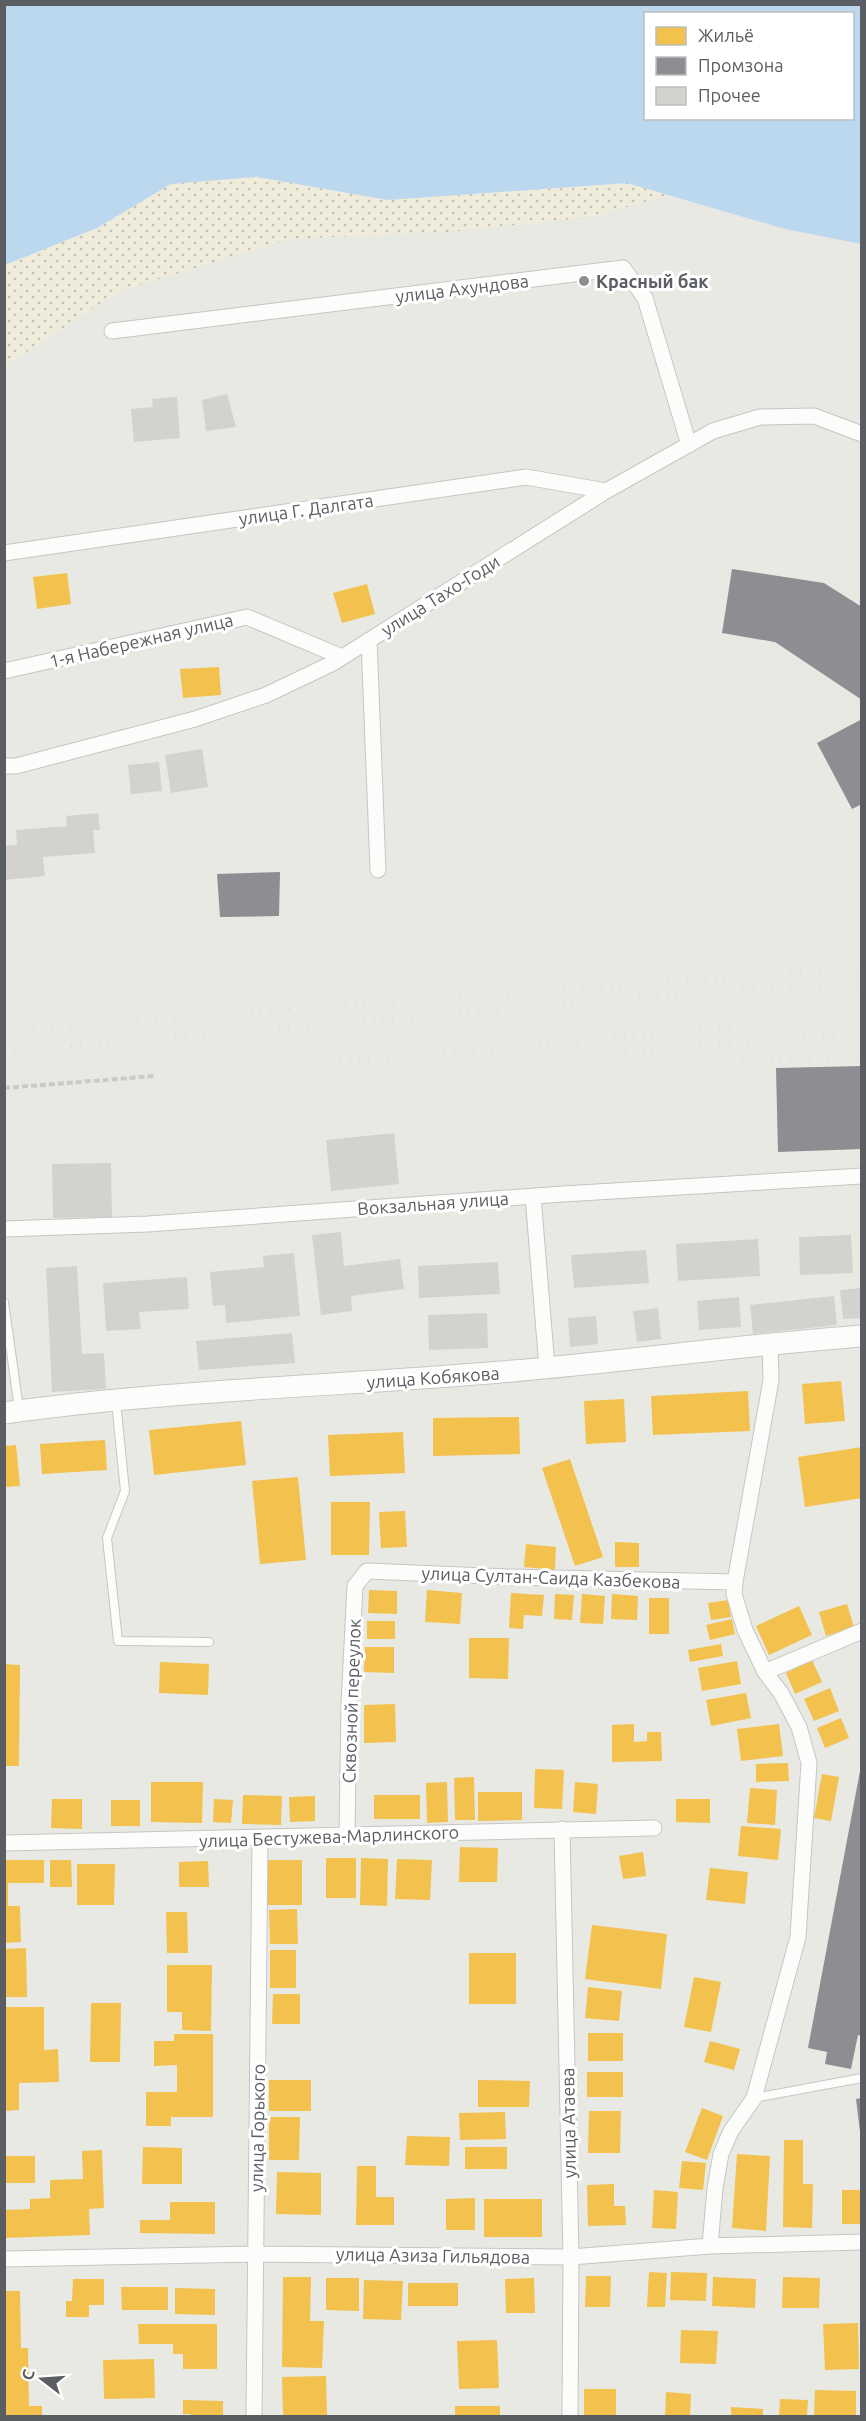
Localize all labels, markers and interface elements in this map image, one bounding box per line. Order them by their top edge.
legend [644,12,854,120]
text: Жильё [698,25,754,45]
text: Промзона [698,55,783,75]
text: Прочее [698,85,761,105]
street label: улица Ахундова [394,270,530,306]
place label: Красный бак [596,271,709,291]
marker: Красный бак [577,274,591,288]
street label: улица Г. Далгата [237,490,375,528]
street label: улица Тахо-Годи [377,551,503,639]
street label: 1-я Набережная улица [47,609,235,671]
street label: Вокзальная улица [357,1188,509,1218]
street label: улица Кобякова [366,1362,500,1392]
street label: улица Султан-Саида Казбекова [421,1562,681,1592]
street label: Сквозной переулок [338,1618,364,1784]
street label: улица Бестужева-Марлинского [199,1821,459,1851]
street label: улица Горького [246,2064,268,2192]
street label: улица Атаева [557,2067,579,2179]
street label: улица Азиза Гильядова [336,2243,530,2267]
north arrow [12,2349,72,2409]
text: С [18,2367,38,2382]

